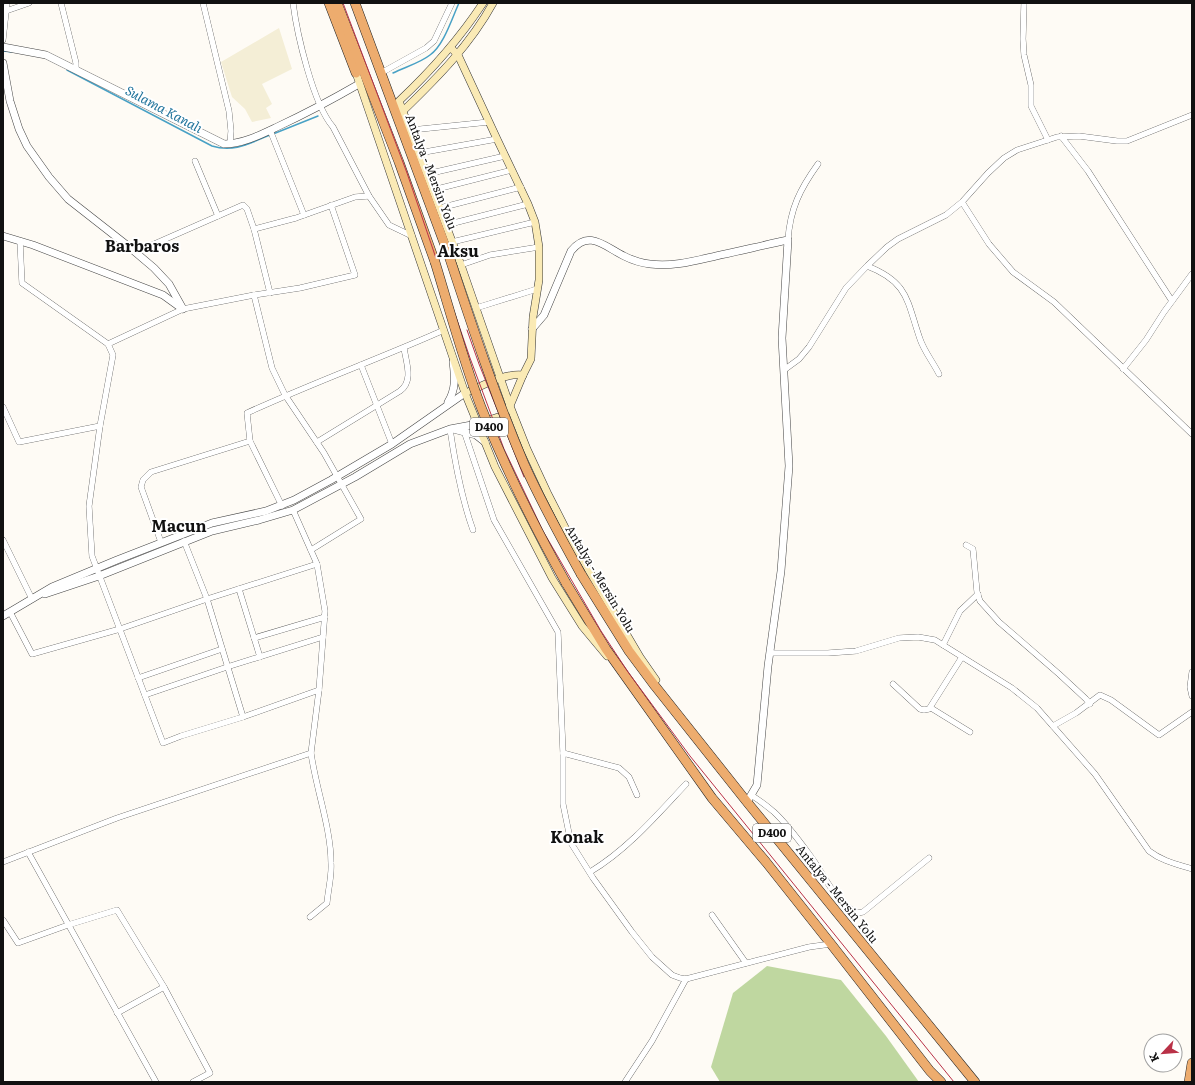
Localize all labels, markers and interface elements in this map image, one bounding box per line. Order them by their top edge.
water label: Sulama Kanalı [122,80,206,137]
street label: Antalya - Mersin Yolu [402,111,462,232]
district label: Barbaros [105,233,179,257]
district label: Aksu [437,238,479,262]
road number: D400 [470,418,508,436]
district label: Macun [151,513,207,537]
street label: Antalya - Mersin Yolu [562,521,640,636]
district label: Konak [550,824,604,848]
road number: D400 [753,824,791,842]
street label: Antalya - Mersin Yolu [792,840,884,947]
north arrow [1143,1033,1183,1073]
text: K [1144,1050,1162,1065]

